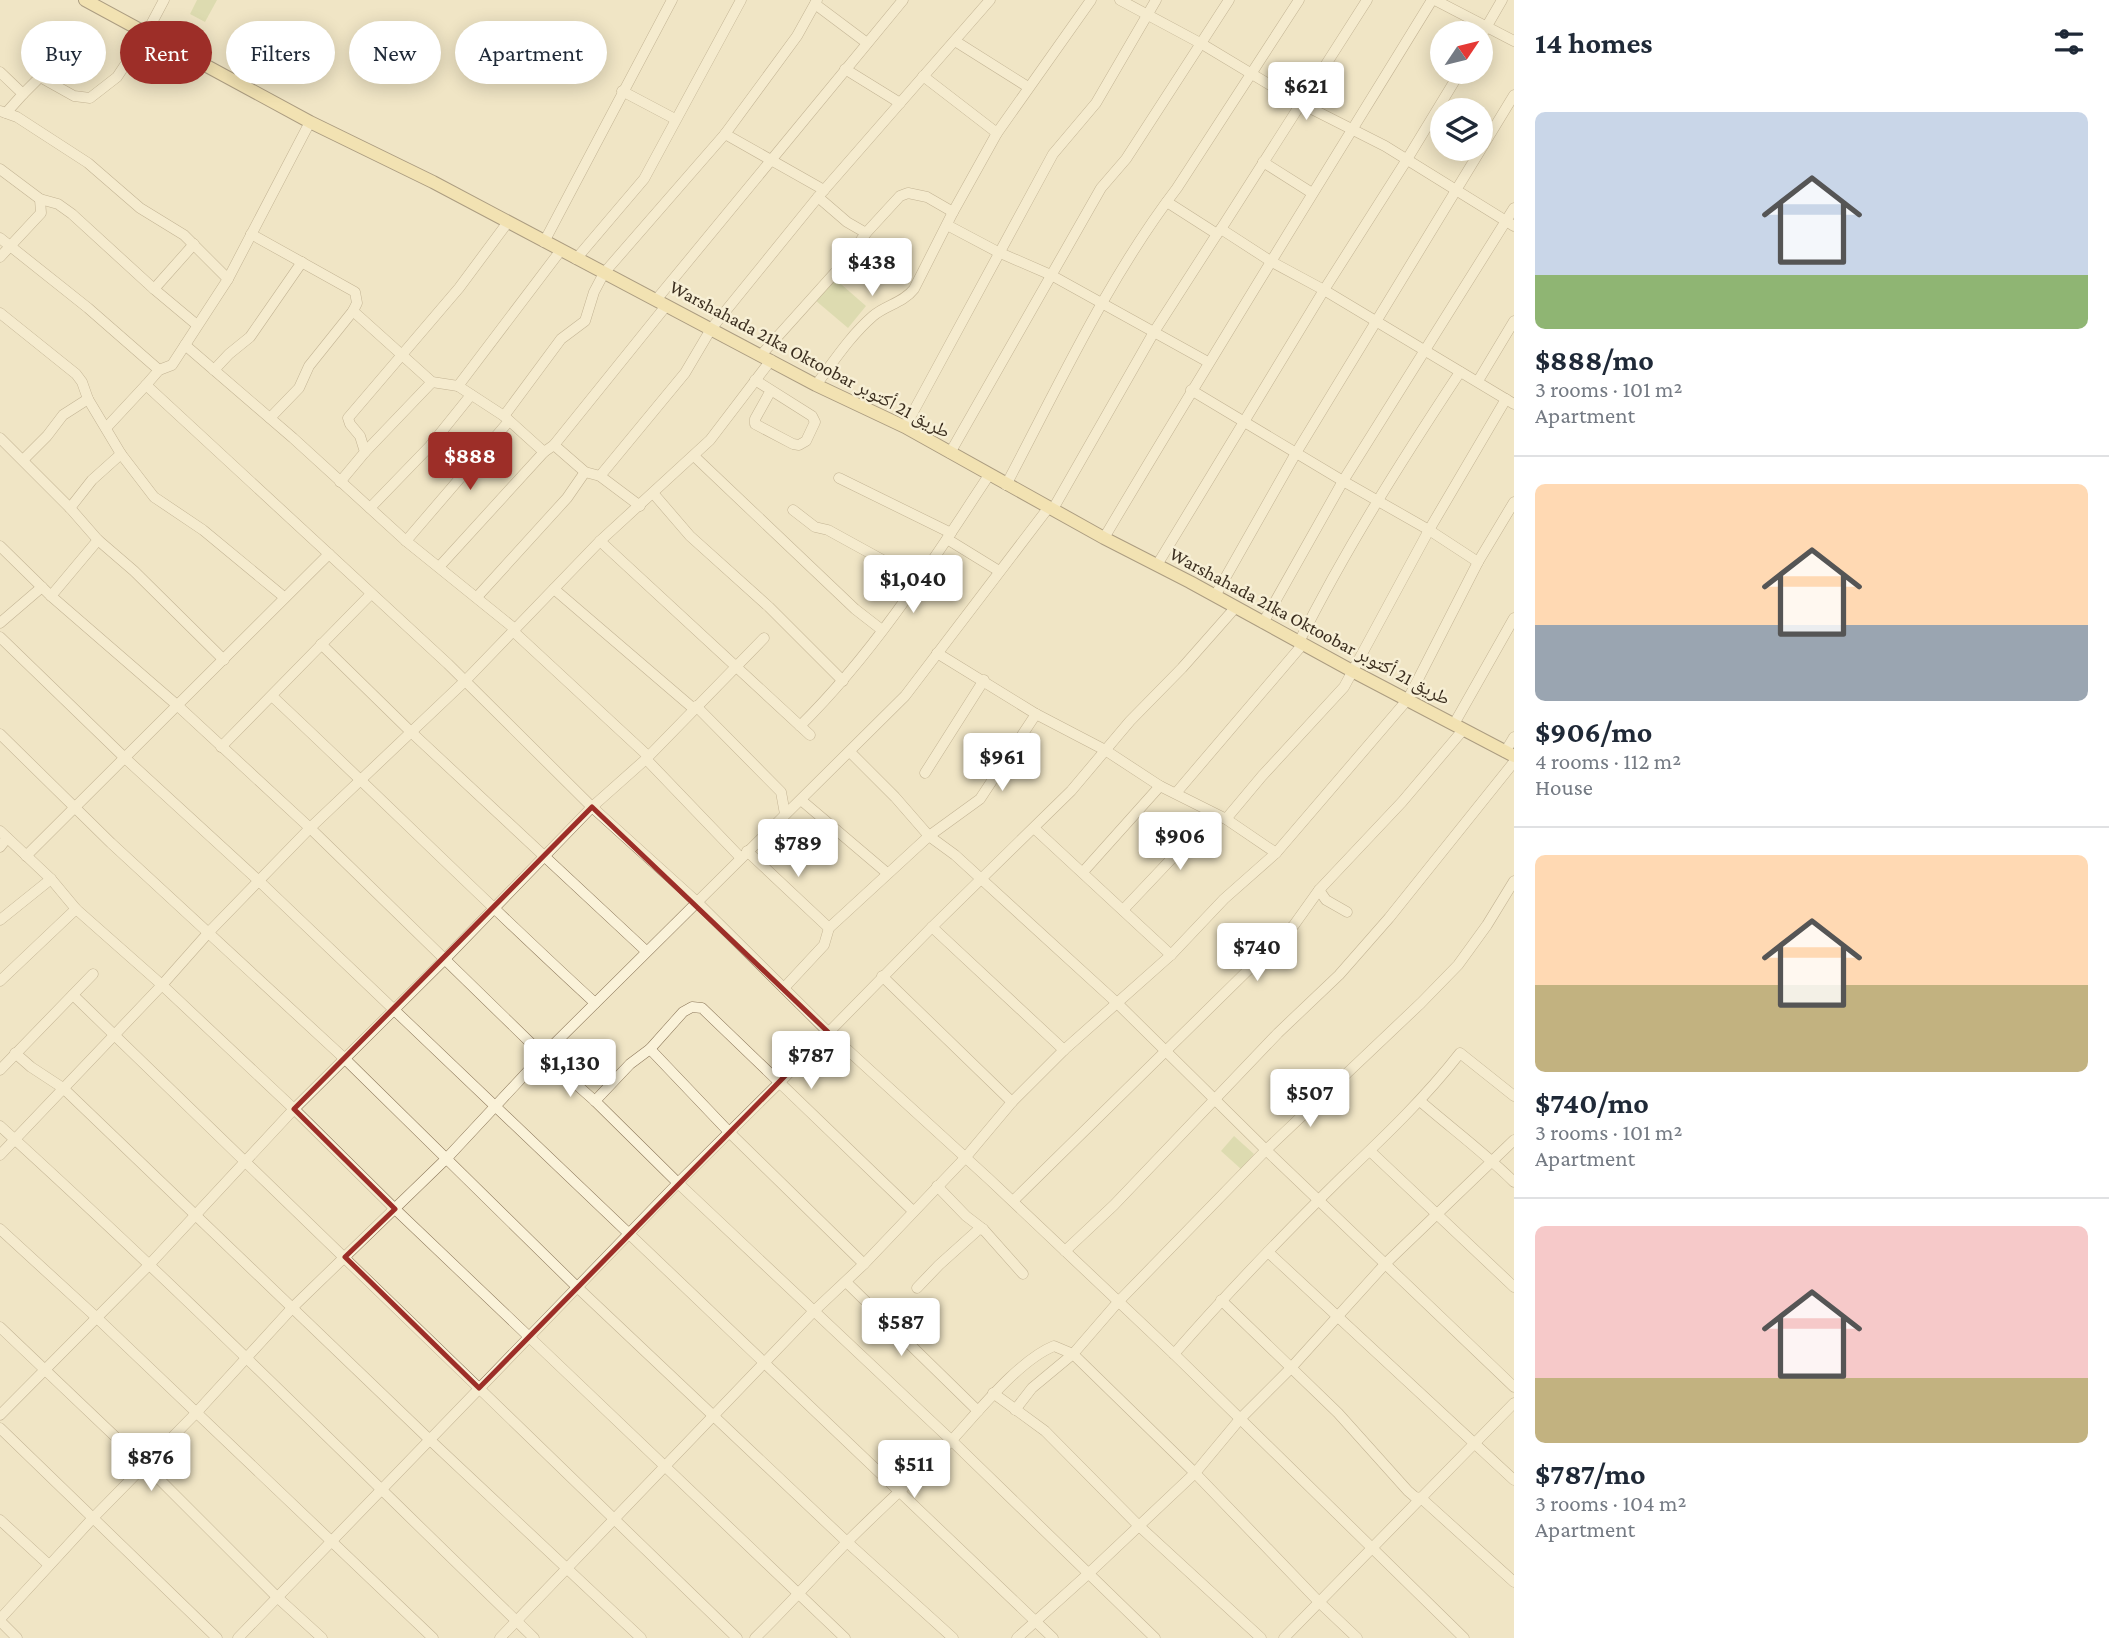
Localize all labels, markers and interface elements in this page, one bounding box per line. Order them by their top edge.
chip: Buy [21,21,106,84]
chip: Rent [120,21,212,84]
chip: Filters [226,21,335,84]
chip: New [349,21,441,84]
chip: Apartment [455,21,607,84]
north arrow [1430,21,1493,84]
map controls [1430,21,1493,161]
icon: filters [2050,23,2088,61]
text: 14 homes [1535,26,1653,59]
pin: $621 [1265,62,1347,122]
text: $621 [1284,72,1328,98]
button: layers [1430,98,1493,161]
icon: home [1749,157,1875,283]
pin: $438 [831,238,913,298]
text: $438 [848,248,896,274]
street label: Warshahada 21ka Oktoobar طريق 21 أكتوبر [666,275,954,443]
text: $888/mo [1535,343,1654,376]
text: 3 rooms · 101 m² [1535,376,1682,402]
text: Apartment [1535,402,1635,428]
pin: $888 [429,433,511,492]
text: $888 [444,442,496,468]
icon: home [1749,529,1875,655]
street label: Warshahada 21ka Oktoobar طريق 21 أكتوبر [1166,542,1454,710]
pin: $1,040 [856,556,970,615]
text: $1,040 [880,565,946,591]
text: $906/mo [1535,715,1652,748]
pin: $961 [961,734,1043,793]
text: $961 [979,743,1025,769]
text: 4 rooms · 112 m² [1535,748,1681,774]
text: House [1535,774,1593,800]
pin: $906 [1139,812,1221,872]
pin: $789 [757,820,839,879]
text: $906 [1155,822,1205,848]
text: $789 [774,829,822,855]
icon: home [1749,900,1875,1026]
pin: $740 [1216,923,1298,983]
text: $740 [1233,933,1281,959]
pin: $787 [770,1032,852,1091]
pin: $1,130 [513,1040,627,1099]
text: $787 [788,1041,834,1067]
text: $1,130 [540,1049,600,1075]
pin: $507 [1269,1070,1351,1129]
text: $507 [1286,1079,1334,1105]
text: $740/mo [1535,1086,1649,1119]
text: 3 rooms · 101 m² [1535,1119,1682,1145]
text: Apartment [1535,1145,1635,1171]
icon: home [1749,1271,1875,1397]
pin: $587 [860,1298,942,1358]
text: $587 [878,1308,924,1334]
pin: $876 [110,1434,192,1493]
pin: $511 [873,1440,955,1500]
text: $876 [127,1443,175,1469]
text: $511 [894,1450,934,1476]
text: $787/mo [1535,1457,1646,1490]
text: 3 rooms · 104 m² [1535,1490,1687,1516]
text: Apartment [1535,1516,1635,1542]

